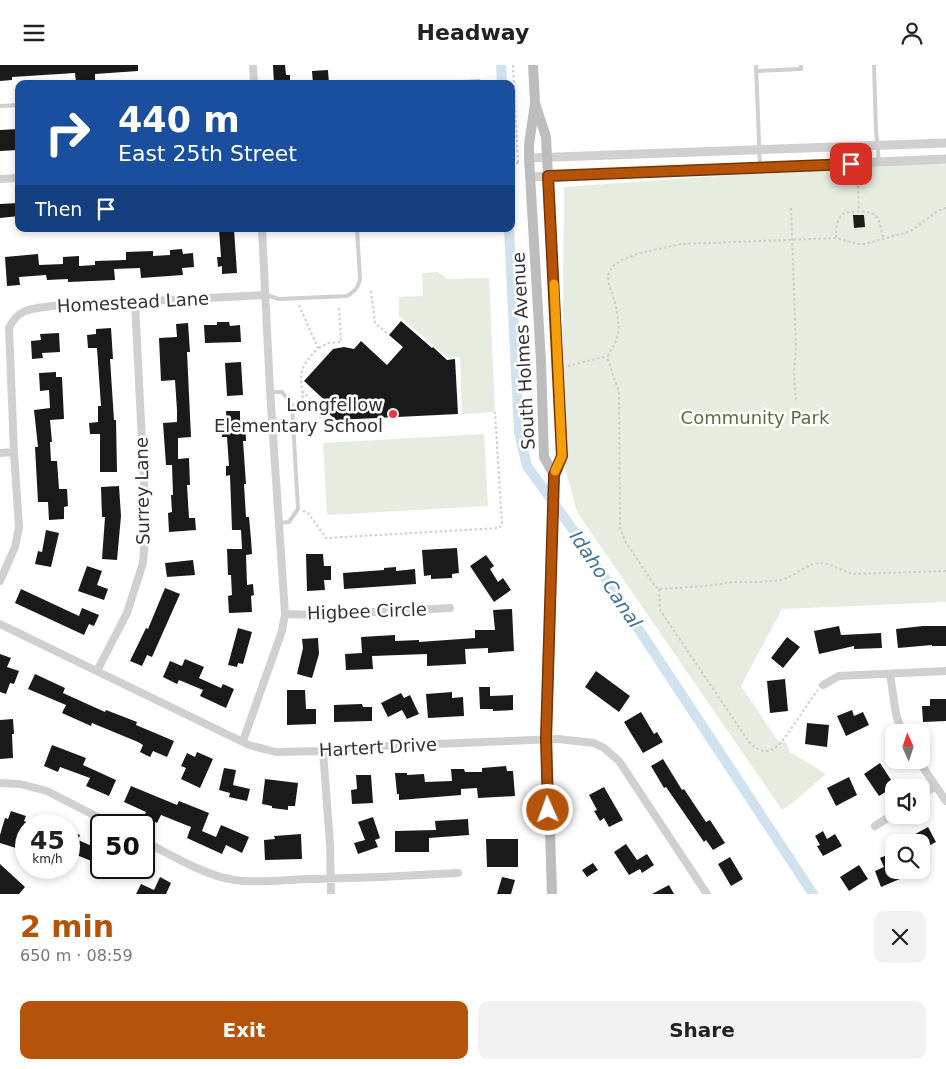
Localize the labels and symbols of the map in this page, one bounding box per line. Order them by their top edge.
pin [830,143,872,185]
street label: South Holmes Avenue [507,252,539,450]
street label: Homestead Lane [56,288,210,316]
place label: Longfellow Elementary School [214,394,383,436]
park label: Community Park [681,407,830,428]
marker: Longfellow Elementary School [387,408,399,420]
street label: Surrey Lane [131,437,153,545]
water label: Idaho Canal [565,526,647,633]
street label: Higbee Circle [307,598,427,624]
north arrow [885,724,930,769]
street label: Hartert Drive [318,733,438,761]
position arrow [521,783,573,835]
speed limit sign: 50 [90,814,155,879]

